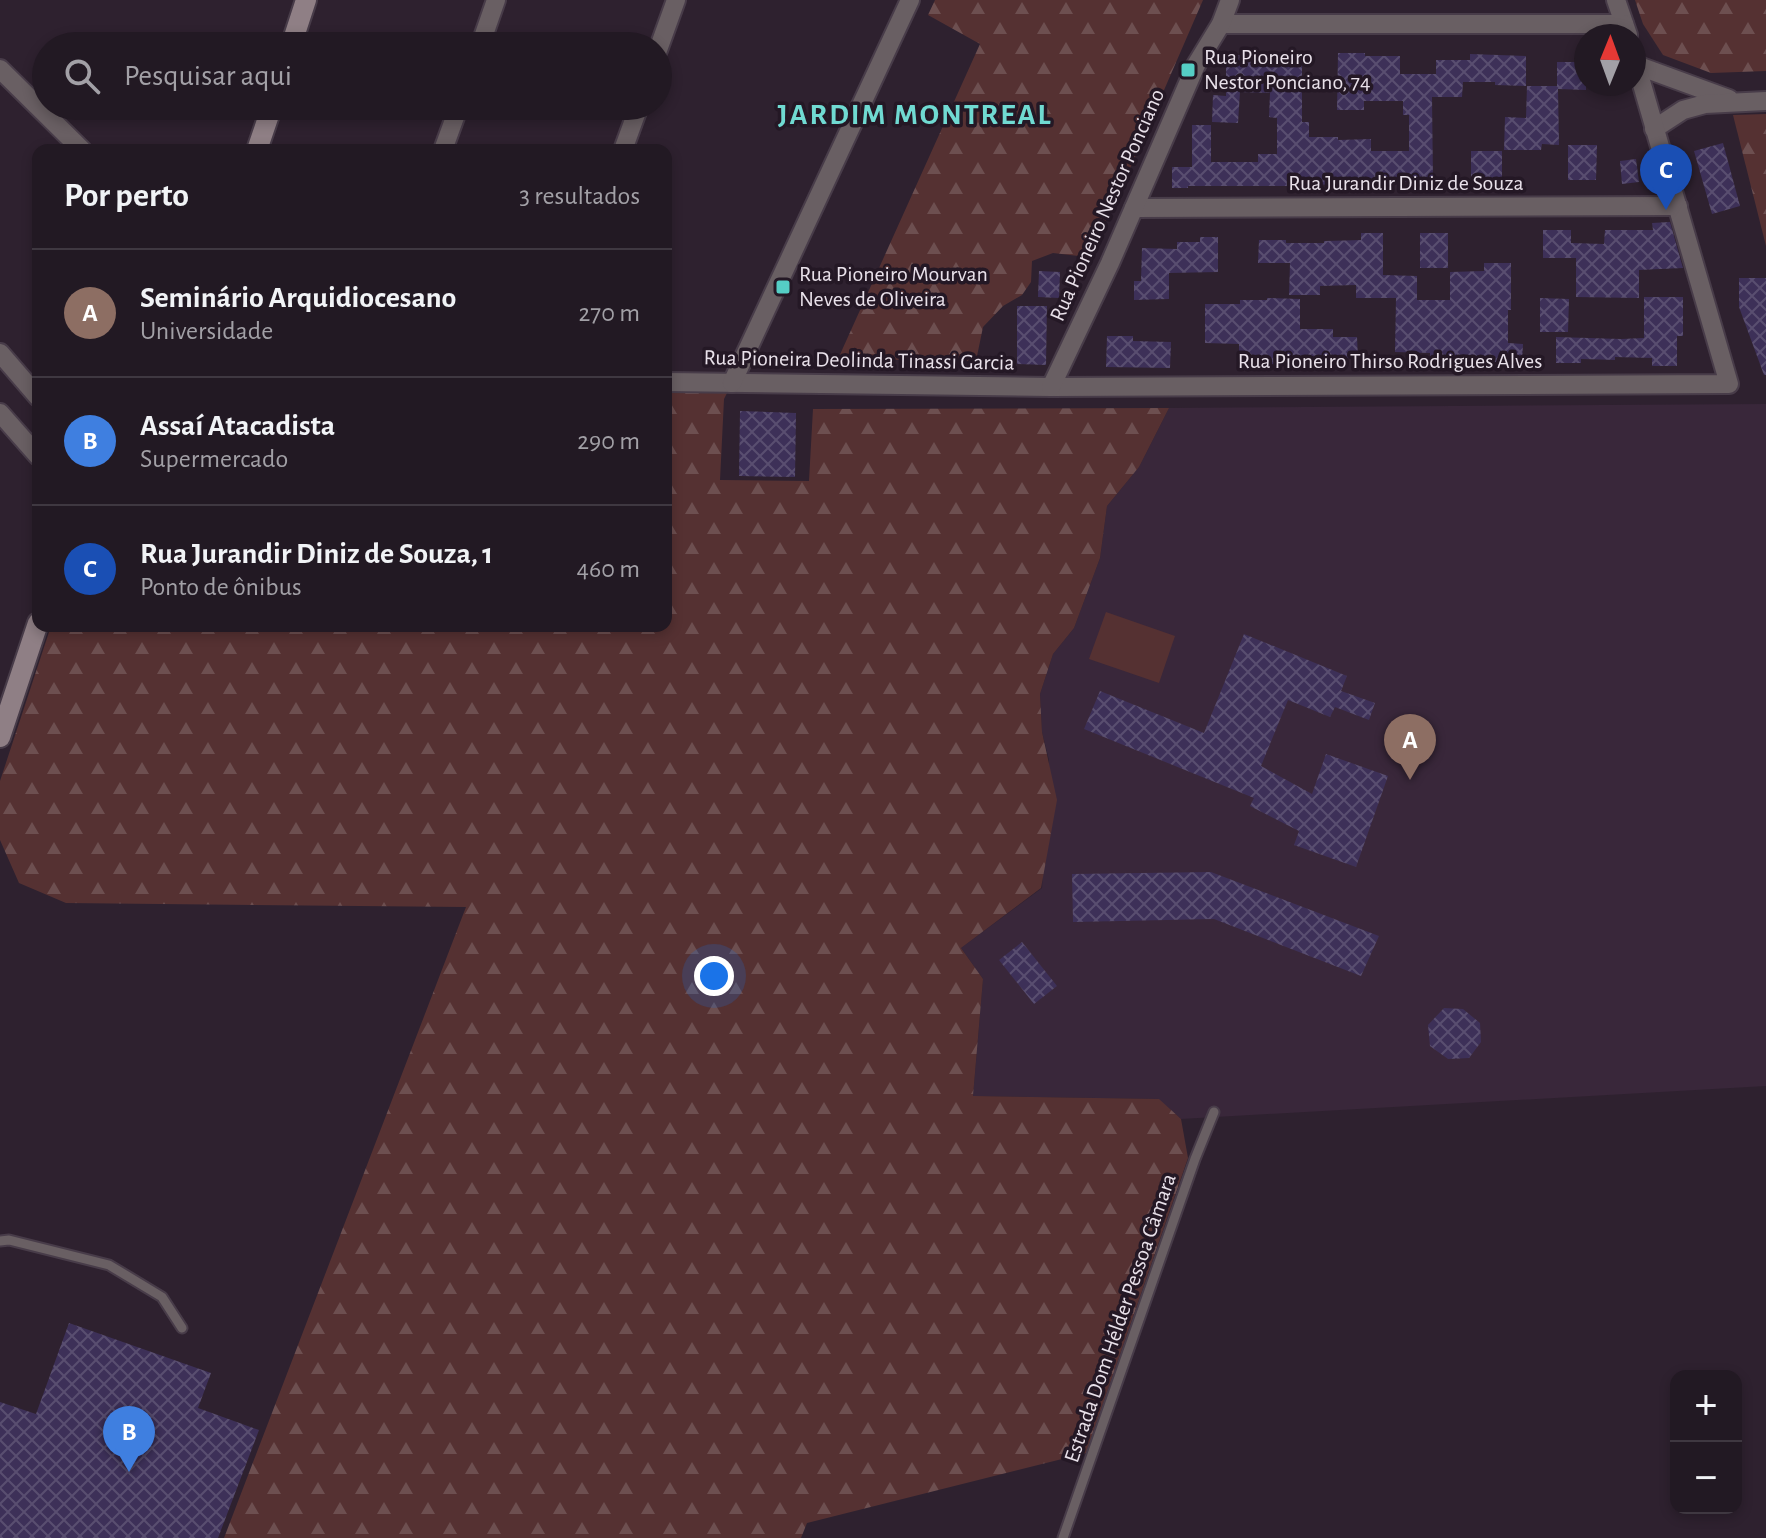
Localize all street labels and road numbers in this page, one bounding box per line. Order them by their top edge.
street label: Rua Pioneiro Nestor Ponciano [1046,86,1168,324]
street label: Rua Jurandir Diniz de Souza [1288,172,1524,194]
street label: Rua Pioneira Deolinda Tinassi Garcia [703,346,1015,374]
street label: Rua Pioneiro Thirso Rodrigues Alves [1238,350,1542,372]
street label: Estrada Dom Hélder Pessoa Câmara [1060,1171,1180,1465]

